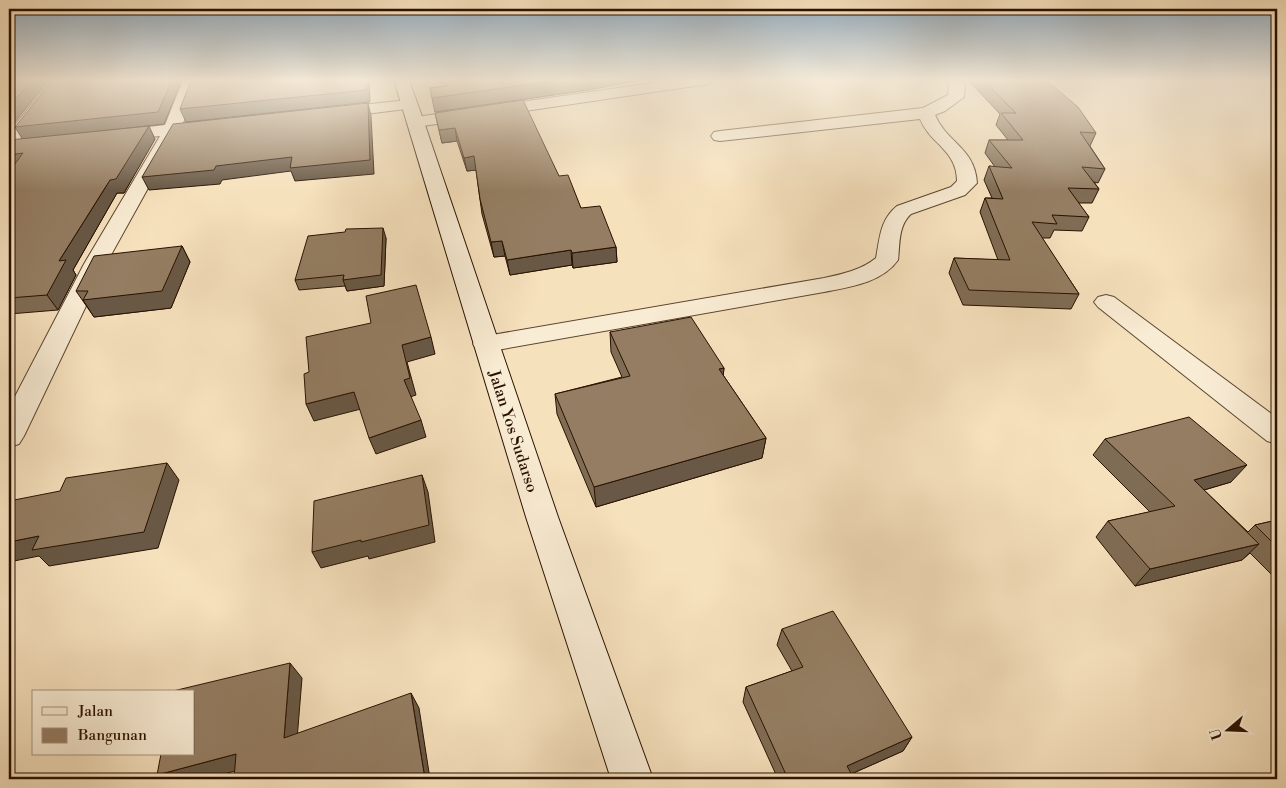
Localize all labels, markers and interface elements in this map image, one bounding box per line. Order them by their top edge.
street label: Jalan Yos Sudarso [484,367,542,495]
legend [32,690,195,756]
text: Jalan [77,702,113,721]
north arrow [1204,706,1254,756]
text: Bangunan [77,726,147,745]
text: U [1206,726,1227,742]

